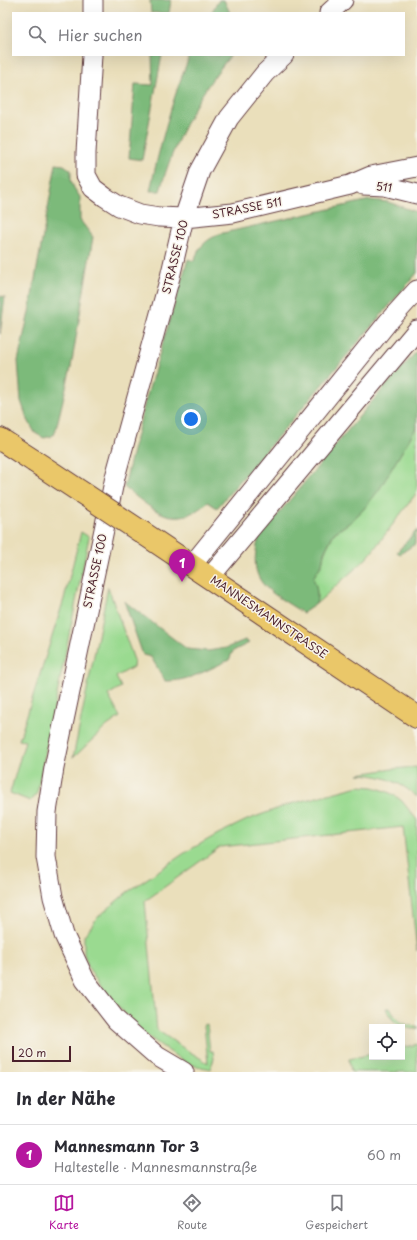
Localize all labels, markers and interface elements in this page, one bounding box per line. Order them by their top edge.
search box [12,12,405,56]
icon: search [26,23,48,45]
text: Hier suchen [58,23,143,46]
street label: 511 [375,177,393,196]
street label: STRASSE 511 [211,192,283,223]
street label: STRASSE 100 [157,218,192,296]
your location [181,409,201,429]
street label: STRASSE 100 [78,532,111,610]
pin: 1 [169,549,195,582]
street label: MANNESMANNSTRASSE [207,571,331,662]
map controls [369,1024,405,1060]
button: locate [369,1024,405,1060]
scale bar [12,1044,71,1063]
text: 20 m [18,1044,46,1061]
text: In der Nähe [16,1085,115,1111]
text: Mannesmann Tor 3 [54,1134,199,1157]
text: 1 [26,1145,32,1164]
text: 60 m [367,1145,401,1164]
text: Haltestelle · Mannesmannstraße [54,1157,257,1176]
tab: Karte [49,1192,79,1233]
tab: Route [177,1192,207,1233]
tab: Gespeichert [305,1192,368,1233]

